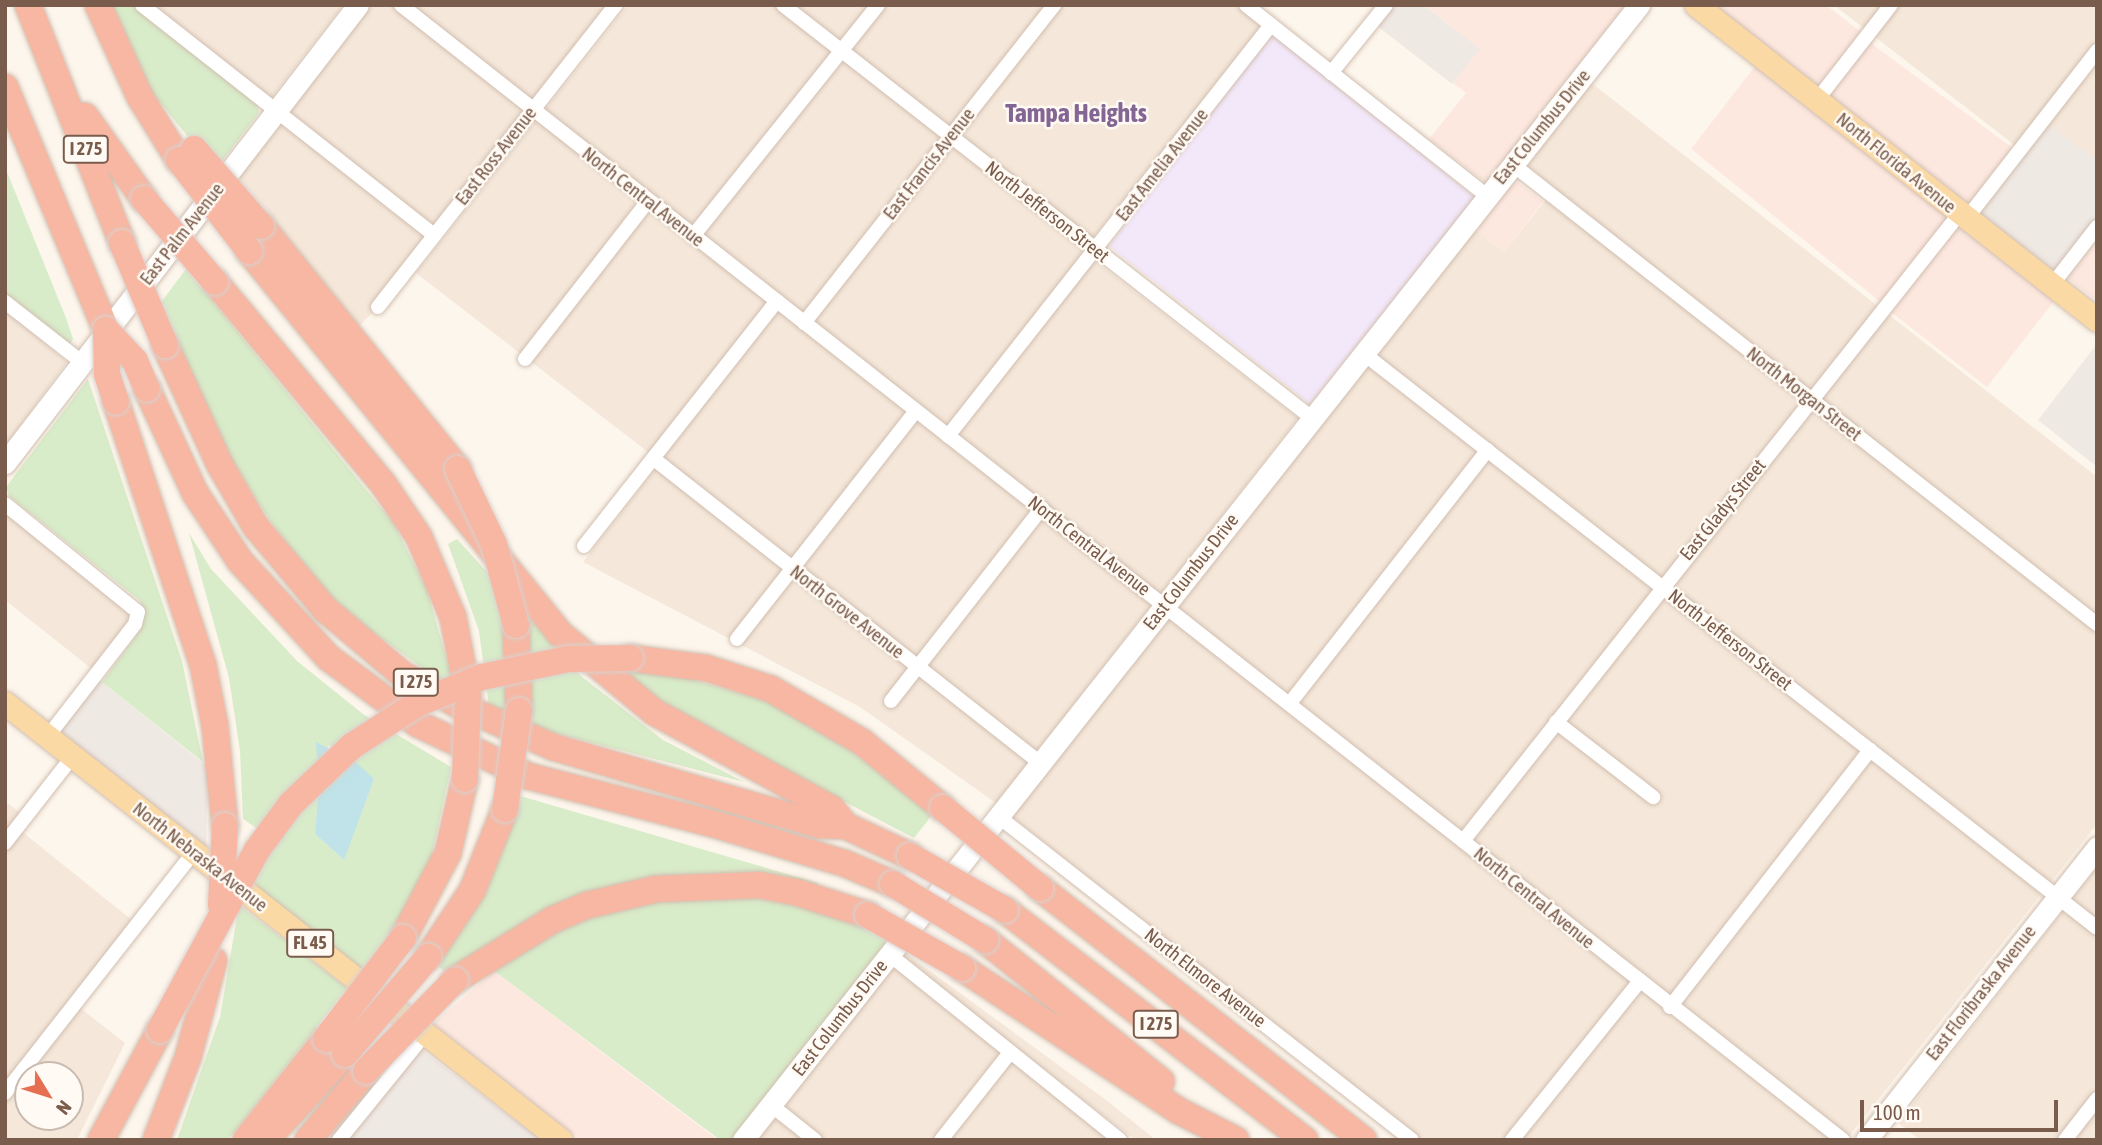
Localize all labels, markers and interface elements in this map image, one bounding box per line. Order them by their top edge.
street label: East Columbus Drive [1489,65,1595,189]
district label: Tampa Heights [1005,98,1147,130]
street label: East Ross Avenue [450,102,542,210]
street label: East Francis Avenue [878,104,980,224]
street label: East Amelia Avenue [1111,104,1213,226]
street label: North Florida Avenue [1832,108,1960,218]
road number: I 275 [62,134,110,164]
street label: North Central Avenue [577,142,709,252]
street label: North Jefferson Street [980,156,1114,268]
street label: East Palm Avenue [135,178,229,290]
street label: North Morgan Street [1742,342,1866,446]
street label: East Gladys Street [1675,455,1771,565]
street label: North Central Avenue [1023,491,1155,601]
street label: East Columbus Drive [1138,509,1244,635]
street label: North Grove Avenue [785,560,909,664]
street label: North Jefferson Street [1663,584,1797,696]
road number: I 275 [392,668,440,696]
street label: North Nebraska Avenue [128,797,272,917]
street label: North Central Avenue [1469,842,1599,954]
street label: East Floribraska Avenue [1921,921,2041,1065]
street label: North Elmore Avenue [1140,923,1270,1033]
road number: FL 45 [286,928,334,958]
street label: East Columbus Drive [787,955,893,1081]
road number: I 275 [1132,1009,1180,1038]
north arrow [14,1061,84,1131]
scale bar [1864,1086,2062,1130]
text: N [52,1097,76,1119]
text: 100 m [1873,1100,1921,1124]

